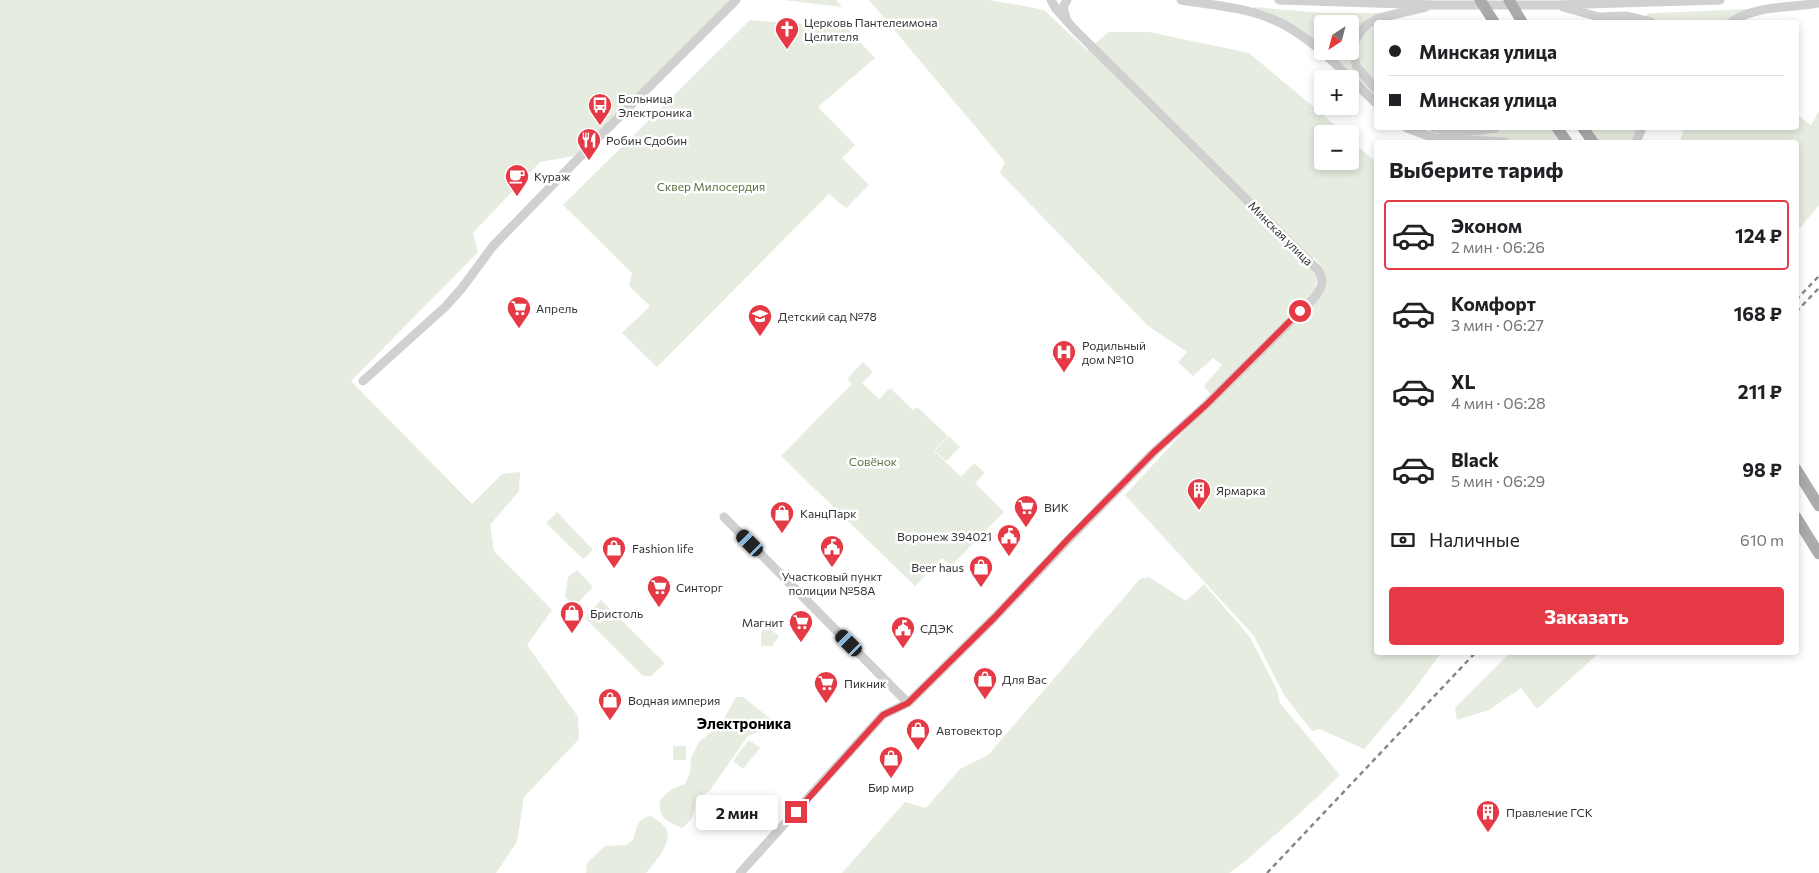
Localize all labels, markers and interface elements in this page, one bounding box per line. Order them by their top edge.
place label: Церковь Пантелеимона Целителя [804,15,937,43]
north arrow [1314,15,1359,60]
map controls [1314,15,1359,170]
church icon: Церковь Пантелеимона Целителя [774,16,800,50]
text: Минская улица [1419,40,1557,63]
button: + [1314,70,1359,115]
text: Минская улица [1419,88,1557,111]
place label: Больница Электроника [618,91,692,119]
bus stop icon: Больница Электроника [587,92,613,126]
button: − [1314,125,1359,170]
restaurant icon: Робин Сдобин [576,127,602,161]
place label: Робин Сдобин [606,133,687,147]
text: Выберите тариф [1389,156,1563,183]
cafe icon: Кураж [504,163,530,197]
place label: Кураж [534,169,571,183]
park label: Сквер Милосердия [657,179,765,193]
street label: Минская улица [1246,198,1316,268]
icon: car [1391,213,1436,258]
text: Эконом [1451,214,1522,237]
text: 124 ₽ [1735,224,1782,247]
text: 2 мин · 06:26 [1451,237,1545,256]
icon: car [1391,291,1436,336]
text: Комфорт [1451,292,1536,315]
supermarket icon: Апрель [506,295,532,329]
route start [1289,300,1311,322]
place label: Апрель [536,301,578,315]
text: 168 ₽ [1734,302,1782,325]
school or university icon: Детский сад №78 [747,303,773,337]
place label: Детский сад №78 [778,309,877,323]
text: 3 мин · 06:27 [1451,315,1544,334]
place label: Родильный дом №10 [1082,338,1146,366]
hospital icon: Родильный дом №10 [1051,339,1077,373]
icon: car [1391,369,1436,414]
text: XL [1451,370,1476,393]
text: 211 ₽ [1738,380,1782,403]
text: 4 мин · 06:28 [1451,393,1546,412]
icon: car [1391,447,1436,492]
text: Black [1451,448,1499,471]
park label: Совёнок [849,454,898,468]
text: 98 ₽ [1742,458,1782,481]
text: 5 мин · 06:29 [1451,471,1545,490]
building icon: Ярмарка [1186,477,1212,511]
place label: Ярмарка [1216,483,1265,497]
supermarket icon: ВИК [1013,494,1039,528]
shop icon: КанцПарк [769,500,795,534]
place label: ВИК [1044,500,1069,514]
place label: КанцПарк [800,506,857,520]
public building icon: Воронеж 394021 [996,523,1022,557]
icon: cash [1389,526,1417,554]
car [734,527,765,559]
text: Наличные [1429,528,1520,551]
place label: Воронеж 394021 [897,529,992,543]
text: 610 m [1740,530,1784,549]
public building icon: Участковый пункт полиции №58А [819,534,845,568]
shop icon: Fashion life [601,535,627,569]
place label: Fashion life [632,541,694,555]
shop icon: Beer haus [968,554,994,588]
place label: Beer haus [911,560,964,574]
place label: Участковый пункт полиции №58А [781,569,883,597]
supermarket icon: Синторг [646,574,672,608]
place label: Синторг [676,580,723,594]
button: Заказать [1389,587,1784,645]
shop icon: Бристоль [559,600,585,634]
place label: Бристоль [590,606,643,620]
supermarket icon: Магнит [788,609,814,643]
place label: Магнит [742,615,784,629]
public building icon: СДЭК [890,615,916,649]
place label: СДЭК [920,621,954,635]
car [833,627,864,659]
shop icon: Для Вас [972,666,998,700]
supermarket icon: Пикник [813,670,839,704]
place label: Для Вас [1002,672,1047,686]
place label: Пикник [844,676,887,690]
shop icon: Водная империя [597,687,623,721]
place label: Водная империя [628,693,720,707]
district label: Электроника [697,714,791,732]
shop icon: Автовектор [905,717,931,751]
place label: Автовектор [936,723,1002,737]
shop icon: Бир мир [878,745,904,779]
place label: Бир мир [868,780,914,794]
callout: 2 мин [696,794,778,830]
building icon: Правление ГСК [1475,799,1501,833]
route end [785,801,807,823]
text: 2 мин [716,803,758,822]
place label: Правление ГСК [1506,805,1593,819]

